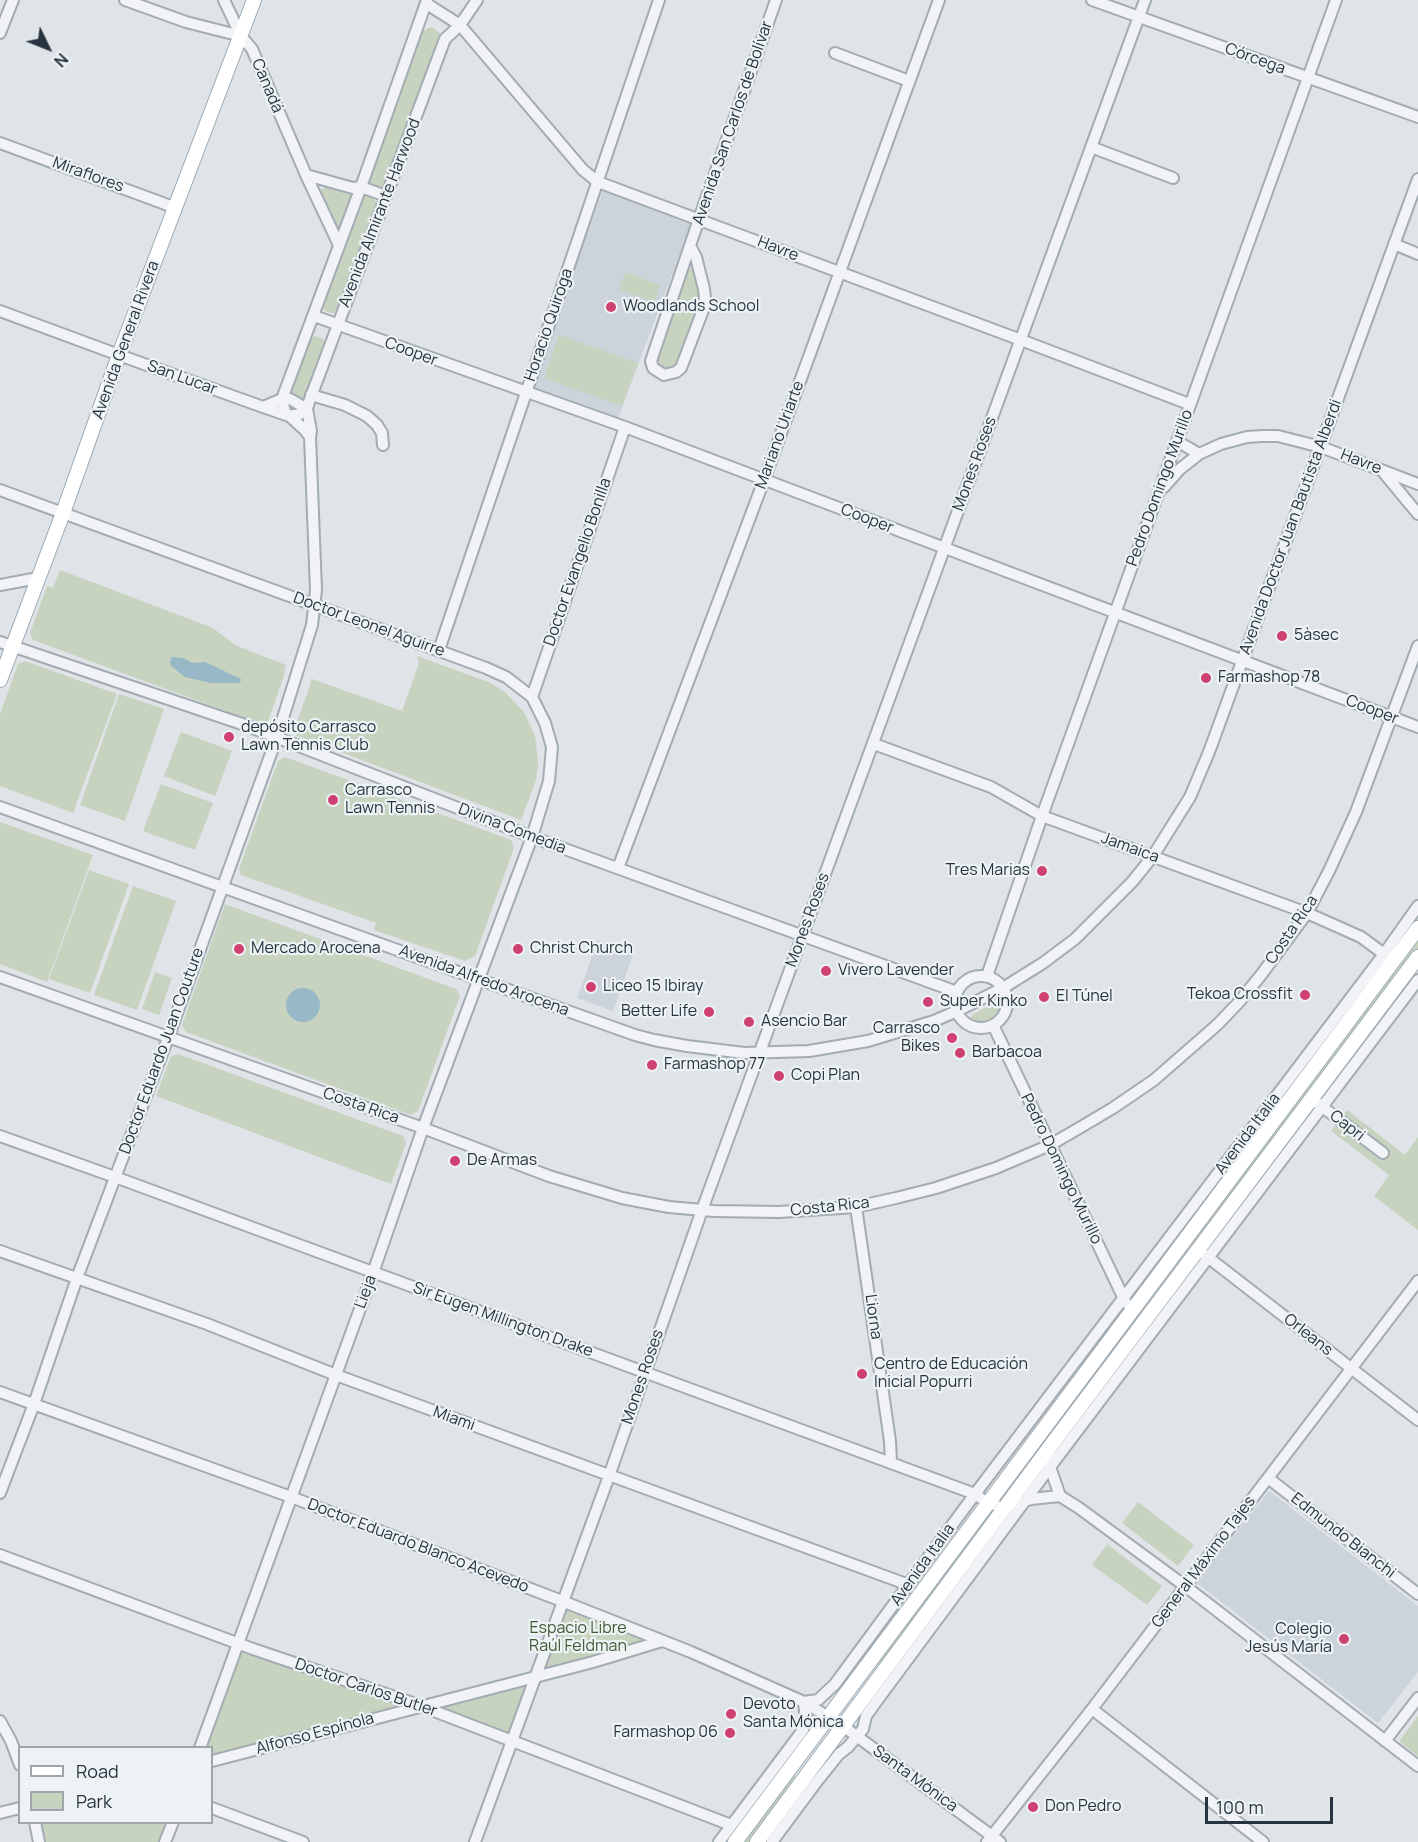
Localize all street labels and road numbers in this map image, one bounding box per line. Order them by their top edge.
street label: Avenida San Carlos de Bolívar [689,18,777,228]
street label: Córcega [1222,39,1288,79]
street label: Canadá [247,56,287,116]
street label: Avenida Almirante Harwood [335,116,425,310]
street label: Miraflores [50,153,126,197]
street label: Havre [755,232,801,266]
street label: Avenida General Rivera [88,258,164,422]
street label: Horacio Quiroga [521,266,577,384]
street label: Cooper [382,334,440,370]
street label: San Lucar [145,357,219,399]
street label: Mariano Uriarte [752,378,808,492]
street label: Avenida Doctor Juan Bautista Alberdi [1236,397,1346,657]
street label: Pedro Domingo Murillo [1123,407,1197,569]
street label: Mones Roses [949,414,1001,514]
street label: Havre [1338,445,1384,479]
street label: Doctor Evangelio Bonilla [540,475,616,649]
street label: Cooper [838,500,896,538]
street label: Doctor Leonel Aguirre [291,589,447,661]
street label: Cooper [1343,691,1401,729]
street label: Divina Comedia [455,800,569,858]
street label: Jamaica [1098,829,1162,867]
street label: Mones Roses [782,870,834,970]
street label: Costa Rica [1262,892,1322,968]
street label: Avenida Alfredo Arocena [397,941,571,1021]
street label: Doctor Eduardo Juan Couture [116,945,208,1157]
street label: Costa Rica [320,1084,402,1128]
street label: Avenida Italia [1211,1090,1285,1178]
street label: Pedro Domingo Murillo [1016,1091,1106,1247]
street label: Capri [1326,1106,1368,1146]
street label: Costa Rica [790,1193,870,1221]
street label: Lieja [351,1273,381,1311]
street label: Sir Eugen Millington Drake [410,1278,596,1362]
street label: Liorna [860,1293,886,1341]
street label: Orleans [1280,1310,1336,1360]
street label: Mones Roses [618,1327,668,1427]
street label: Miami [430,1403,478,1435]
street label: Edmundo Bianchi [1287,1489,1399,1583]
street label: General Máximo Tajes [1148,1492,1260,1632]
street label: Doctor Eduardo Blanco Acevedo [305,1495,531,1597]
street label: Avenida Italia [887,1520,959,1610]
street label: Doctor Carlos Butler [292,1655,440,1721]
street label: Alfonso Espínola [254,1709,376,1759]
street label: Santa Mónica [869,1742,961,1816]

